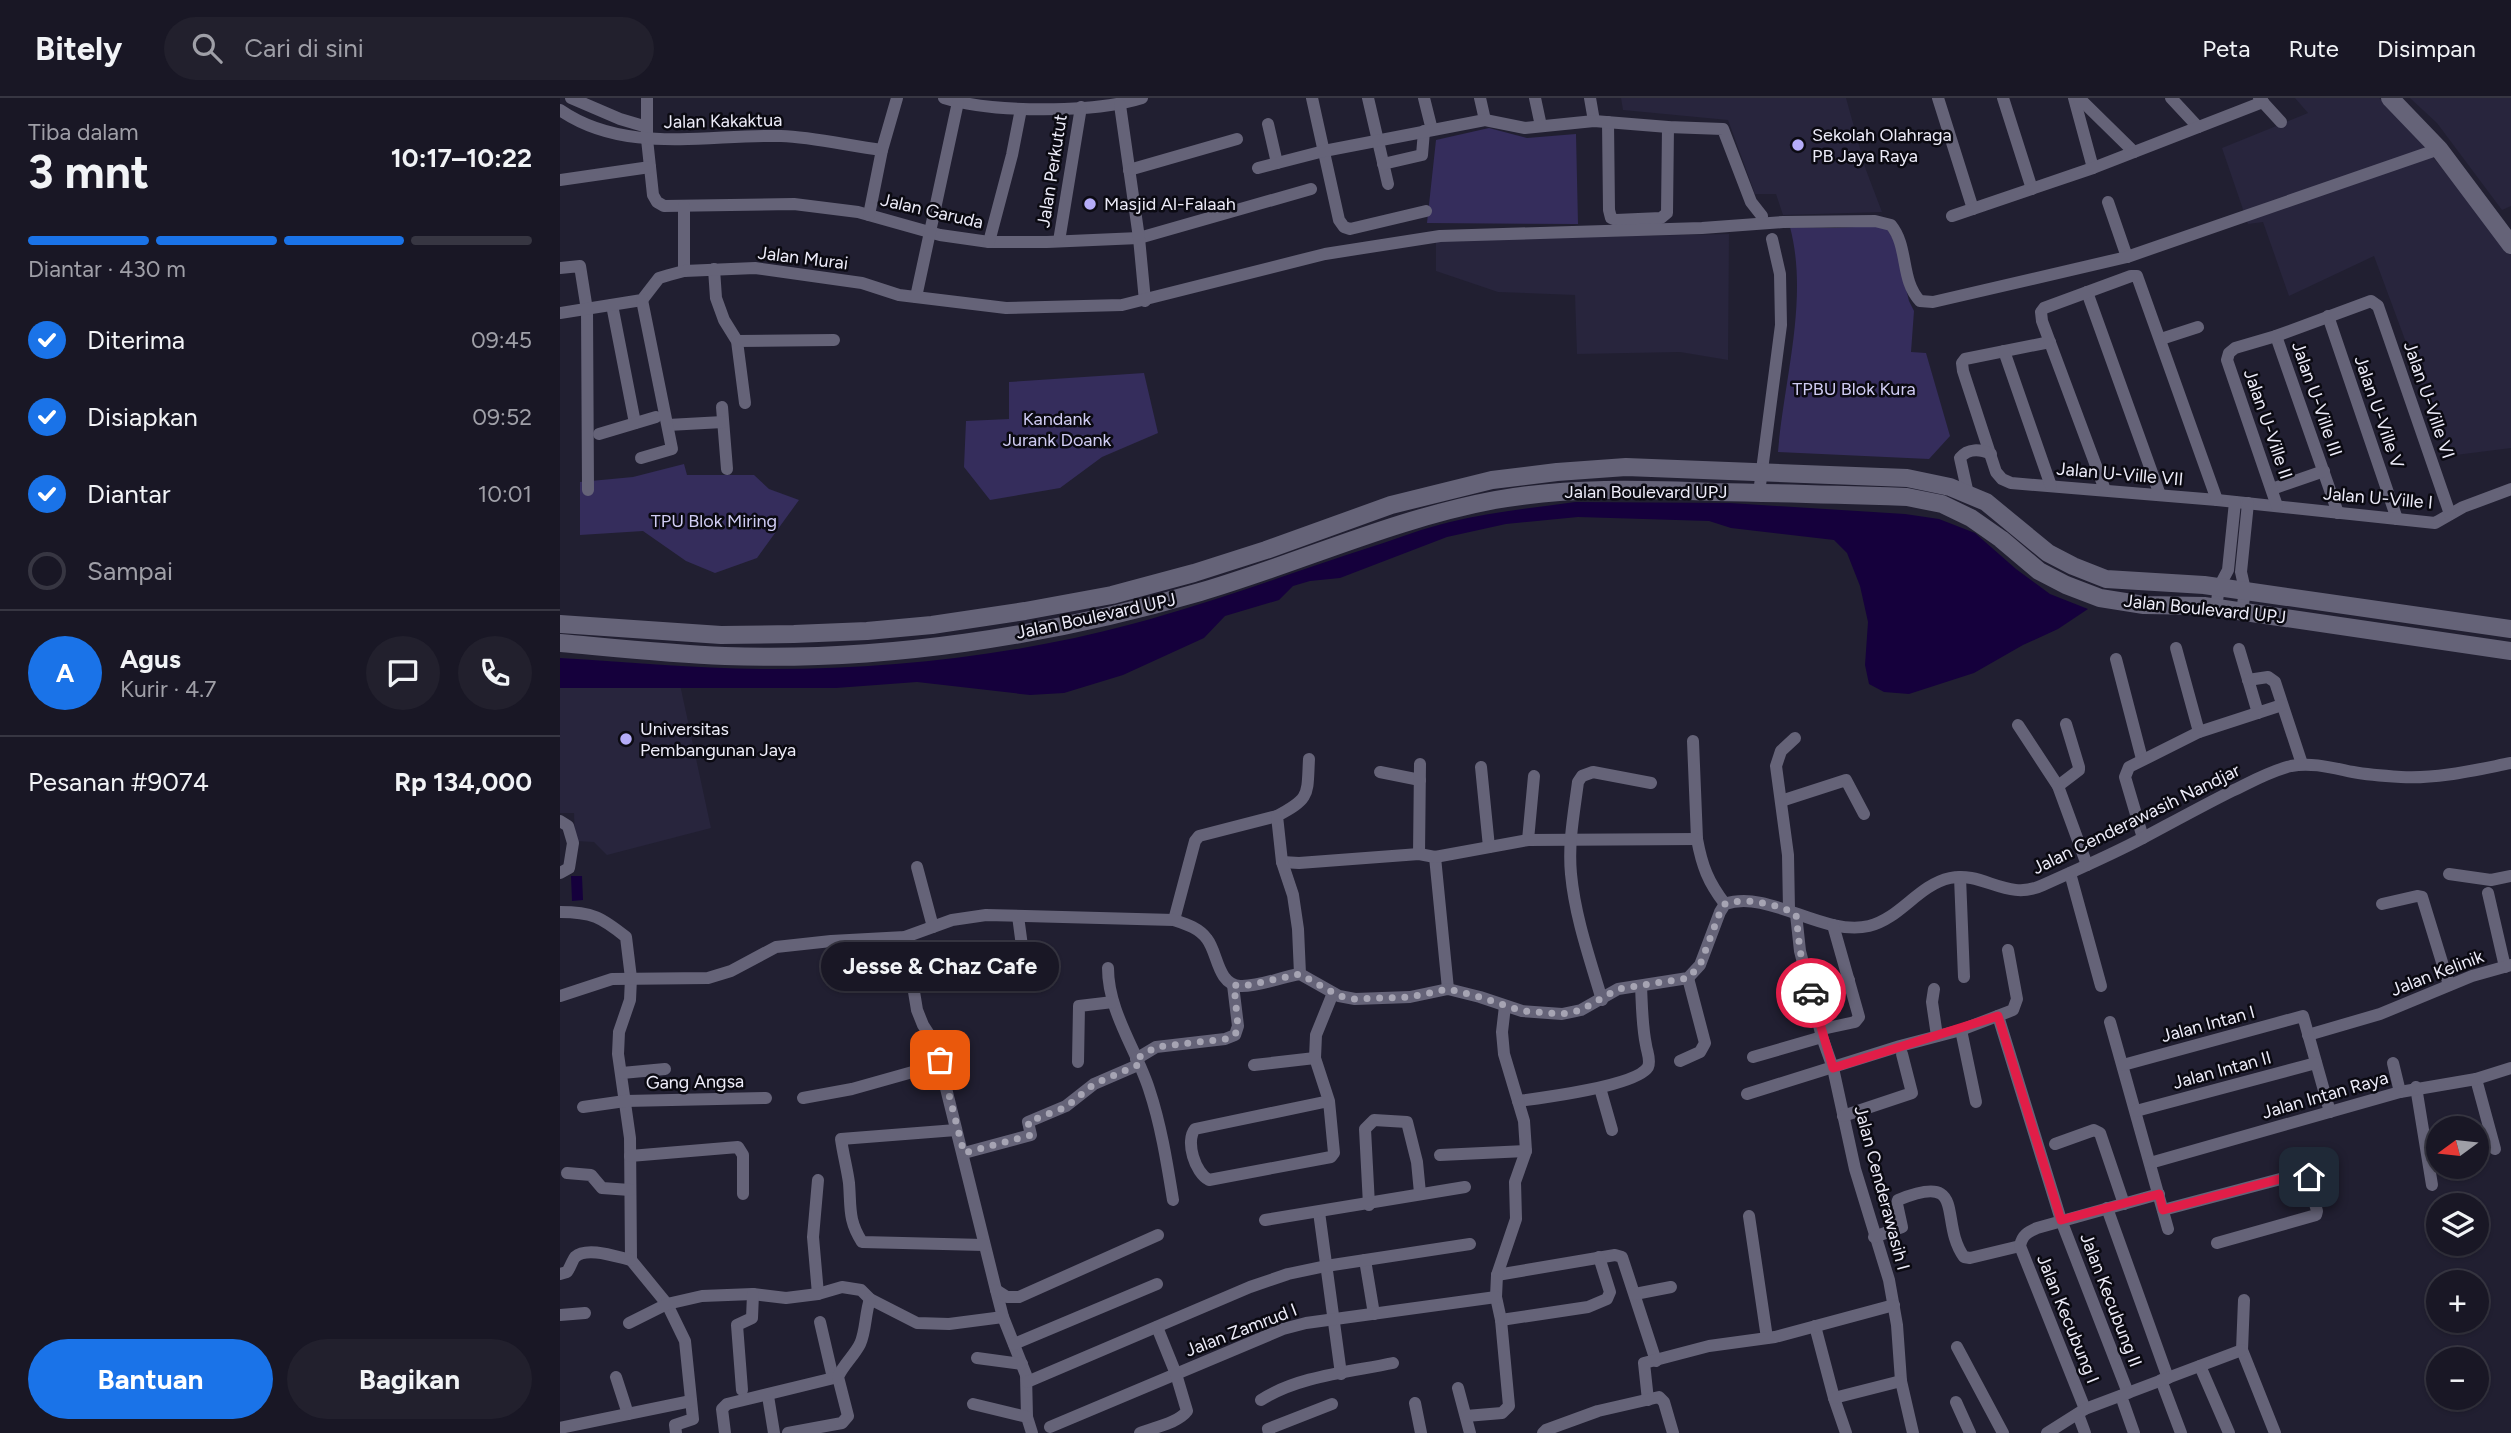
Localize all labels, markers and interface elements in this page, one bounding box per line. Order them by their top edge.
search box [164,17,654,80]
text: Bitely [35,29,122,68]
icon: search [188,29,226,67]
text: Cari di sini [244,32,364,64]
text: Peta [2202,34,2250,63]
text: Rute [2288,34,2339,63]
text: Disimpan [2377,34,2476,63]
street label: Jalan Kakaktua [664,109,782,133]
street label: Jalan Perkutut [1032,112,1072,229]
text: Tiba dalam [28,118,139,146]
place label: Sekolah Olahraga PB Jaya Raya [1812,124,1952,167]
marker: Sekolah Olahraga PB Jaya Raya [1790,137,1806,153]
text: 10:17–10:22 [391,142,532,174]
text: 3 mnt [28,144,149,200]
street label: Jalan Garuda [878,188,986,234]
place label: Masjid Al-Falaah [1104,193,1236,215]
marker: Masjid Al-Falaah [1082,196,1098,212]
street label: Jalan Murai [757,242,849,274]
text: Diantar · 430 m [28,255,186,283]
icon: check [28,321,66,359]
text: Diterima [87,324,185,356]
text: 09:45 [471,326,532,354]
street label: Jalan U-Ville VI [2399,338,2459,462]
street label: Jalan U-Ville III [2287,339,2347,459]
street label: Jalan U-Ville V [2349,353,2409,472]
street label: Jalan U-Ville II [2239,366,2297,482]
park label: TPBU Blok Kura [1792,378,1916,400]
icon: check [28,398,66,436]
text: Disiapkan [87,401,198,433]
text: 09:52 [472,403,532,431]
park label: Kandank Jurank Doank [1003,408,1112,451]
street label: Jalan U-Ville VII [2056,457,2184,491]
icon: check [28,475,66,513]
text: Diantar [87,478,171,510]
text: 10:01 [478,480,532,508]
street label: Jalan Boulevard UPJ [1565,481,1727,503]
street label: Jalan U-Ville I [2322,482,2434,514]
park label: TPU Blok Miring [651,510,777,532]
text: Sampai [87,555,173,587]
street label: Jalan Boulevard UPJ [1014,588,1178,644]
street label: Jalan Boulevard UPJ [2123,590,2287,628]
button: chat [366,636,440,710]
button: phone [458,636,532,710]
text: Agus [120,643,181,675]
text: A [56,657,74,689]
text: Kurir · 4.7 [120,675,216,703]
place label: Universitas Pembangunan Jaya [640,718,796,761]
marker: Universitas Pembangunan Jaya [618,731,634,747]
street label: Jalan Cenderawasih Nandjar [2029,759,2243,879]
text: Pesanan #9074 [28,766,209,798]
text: Rp 134,000 [394,766,532,798]
callout: Jesse & Chaz Cafe [821,941,1059,990]
street label: Jalan Kelinik [2387,945,2487,1001]
text: Jesse & Chaz Cafe [843,952,1037,980]
courier [1776,958,1846,1028]
icon: car [1792,974,1830,1012]
street label: Jalan Intan I [2159,1001,2257,1047]
pin [910,1030,970,1090]
icon: bag [921,1041,959,1079]
street label: Jalan Intan II [2170,1046,2274,1094]
street label: Jalan Intan Raya [2259,1066,2391,1124]
street label: Gang Angsa [646,1070,744,1094]
street label: Jalan Cenderawasih I [1849,1103,1915,1273]
north arrow [2426,1116,2488,1180]
map controls [2426,1116,2489,1410]
pin [2279,1147,2339,1207]
icon: home [2290,1158,2328,1196]
button: layers [2426,1193,2489,1256]
street label: Jalan Kecubung II [2075,1230,2147,1370]
street label: Jalan Kecubung I [2032,1251,2104,1387]
button: + [2426,1270,2489,1333]
street label: Jalan Zamrud I [1182,1299,1300,1361]
button: Bantuan [28,1339,273,1419]
button: Bagikan [287,1339,532,1419]
button: − [2426,1347,2489,1410]

